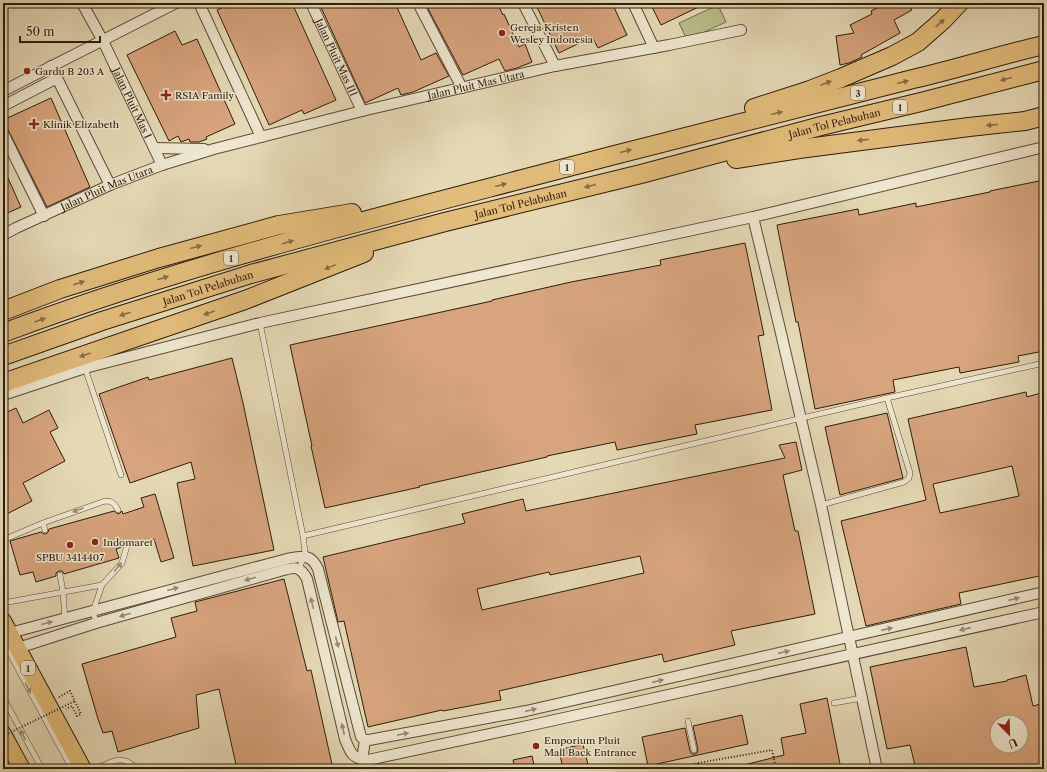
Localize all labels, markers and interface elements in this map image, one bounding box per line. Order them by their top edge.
street label: Jalan Pluit Mas III [312,14,361,98]
scale bar [20,18,100,44]
one-way arrow [935,18,945,27]
place label: Gereja Kristen Wesley Indonesia [509,21,594,46]
text: 50 m [26,24,55,39]
marker: Gereja Kristen Wesley Indonesia [497,28,507,38]
street label: Jalan Pluit Mas I [109,64,155,141]
place label: Gardu B 203 A [35,65,105,78]
marker: Gardu B 203 A [22,66,32,76]
street label: Jalan Pluit Mas Utara [424,67,526,102]
one-way arrow [1000,77,1012,83]
one-way arrow [897,78,909,84]
one-way arrow [820,80,832,86]
road number: 3 [851,86,865,100]
marker: RSIA Family [160,89,172,101]
place label: RSIA Family [175,89,234,102]
road number: 1 [893,100,907,114]
street label: Jalan Tol Pelabuhan [785,105,882,141]
one-way arrow [770,109,783,115]
marker: Klinik Elizabeth [28,118,40,130]
place label: Klinik Elizabeth [43,118,120,131]
one-way arrow [986,122,998,128]
one-way arrow [857,137,869,144]
one-way arrow [620,148,633,154]
road number: 1 [560,160,574,174]
street label: Jalan Pluit Mas Utara [57,162,155,214]
one-way arrow [494,181,507,187]
one-way arrow [583,184,596,190]
street label: Jalan Tol Pelabuhan [471,186,569,221]
one-way arrow [281,238,294,244]
one-way arrow [191,244,203,250]
road number: 1 [224,251,238,265]
one-way arrow [324,264,336,270]
street label: Jalan Tol Pelabuhan [159,267,255,309]
one-way arrow [157,275,169,281]
one-way arrow [73,280,85,286]
one-way arrow [202,310,214,316]
one-way arrow [118,311,130,317]
one-way arrow [34,317,46,323]
one-way arrow [79,352,91,358]
one-way arrow [72,508,84,514]
place label: Indomaret [103,536,154,549]
marker: Indomaret [90,537,100,547]
marker: SPBU 3414407 [65,540,75,550]
place label: SPBU 3414407 [36,551,104,564]
one-way arrow [113,562,122,573]
one-way arrow [244,576,256,582]
one-way arrow [167,586,179,592]
one-way arrow [1008,596,1020,602]
one-way arrow [309,597,315,609]
one-way arrow [119,612,131,618]
one-way arrow [42,620,54,626]
one-way arrow [881,625,893,631]
one-way arrow [959,627,971,633]
one-way arrow [334,636,340,648]
one-way arrow [778,649,791,655]
road number: 1 [21,661,35,675]
one-way arrow [651,677,664,683]
one-way arrow [25,682,31,693]
one-way arrow [525,706,537,712]
north arrow [989,714,1029,754]
one-way arrow [339,723,345,735]
one-way arrow [20,729,27,741]
one-way arrow [397,731,409,737]
place label: Emporium Pluit Mall Back Entrance [544,734,637,759]
text: U [1006,735,1020,751]
marker: Emporium Pluit Mall Back Entrance [531,741,541,751]

